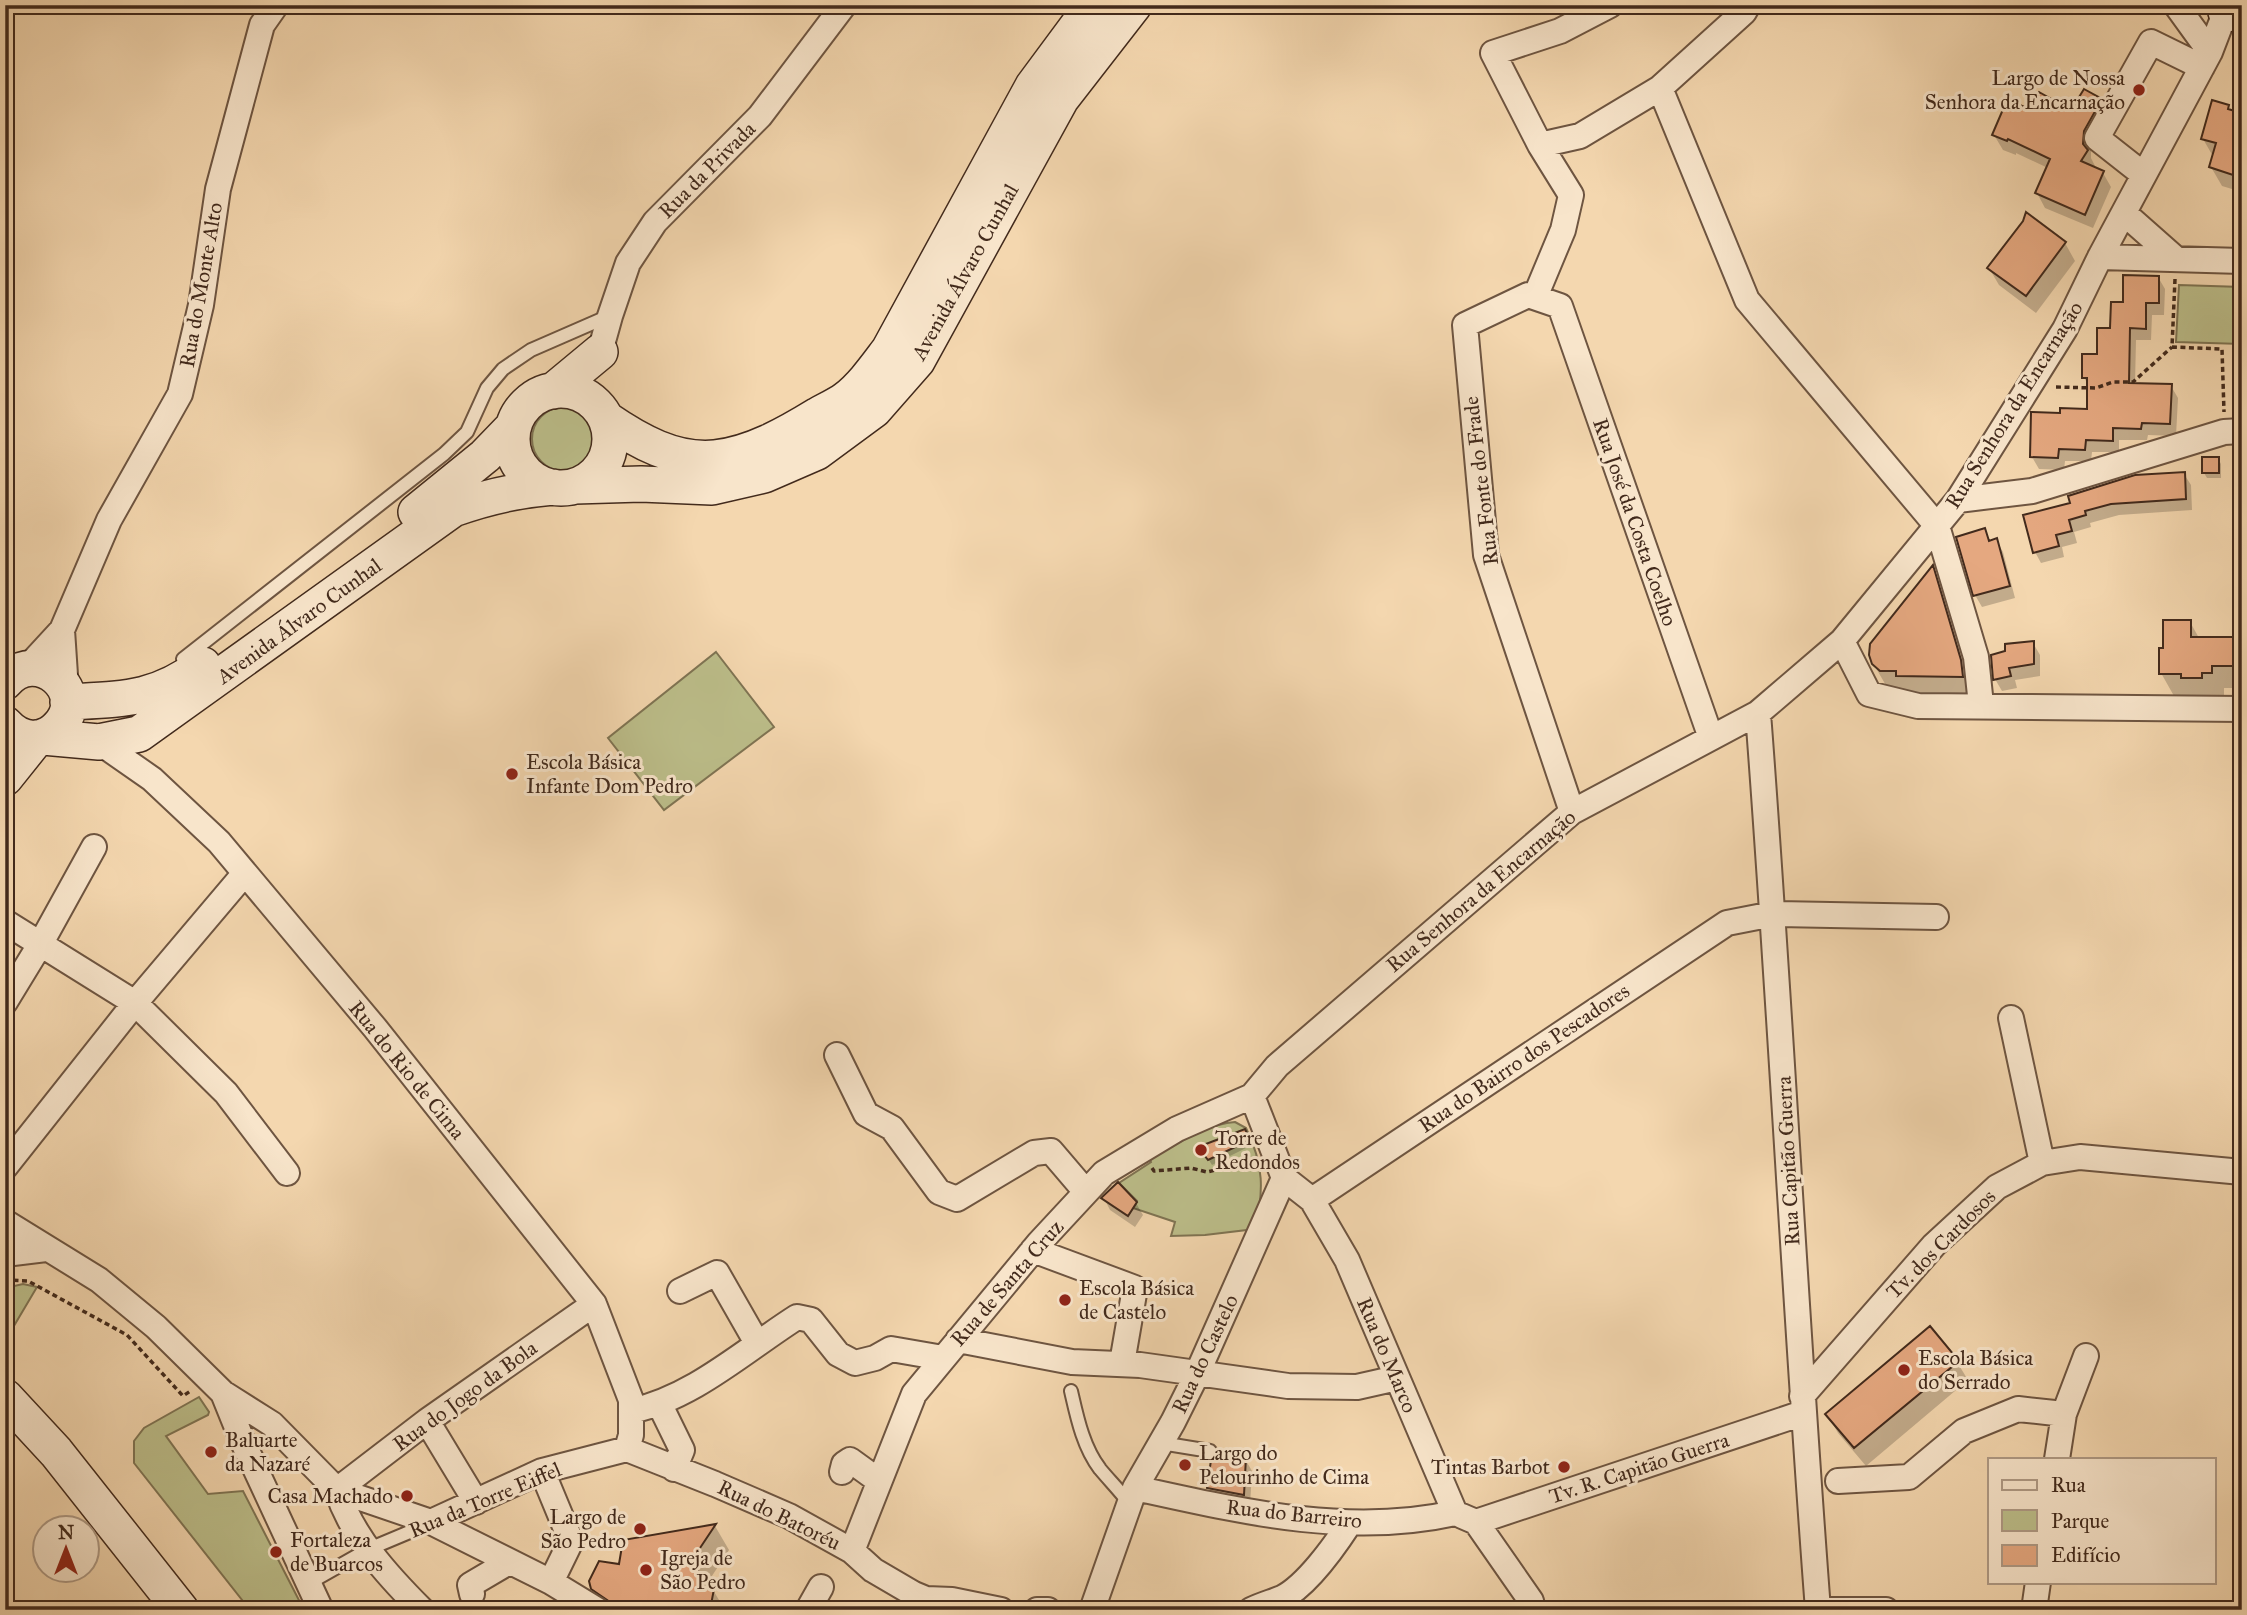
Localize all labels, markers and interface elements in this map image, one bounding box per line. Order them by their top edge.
place label: Largo de Nossa Senhora da Encarnação [1925,65,2125,115]
marker: Largo de Nossa Senhora da Encarnação [2131,82,2147,98]
street label: Rua da Privada [653,116,761,224]
street label: Avenida Álvaro Cunhal [905,179,1024,366]
street label: Rua do Monte Alto [174,200,228,369]
street label: Rua Senhora da Encarnação [1940,296,2089,513]
street label: Rua Fonte do Frade [1458,395,1504,567]
street label: Rua José da Costa Coelho [1587,415,1683,630]
street label: Avenida Álvaro Cunhal [211,552,387,690]
place label: Escola Básica Infante Dom Pedro [526,749,693,799]
marker: Escola Básica Infante Dom Pedro [504,766,520,782]
street label: Rua Senhora da Encarnação [1381,804,1581,978]
street label: Rua do Bairro dos Pescadores [1414,978,1634,1138]
street label: Rua do Rio de Cima [343,995,471,1145]
street label: Rua Capitão Guerra [1771,1075,1805,1247]
place label: Torre de Redondos [1215,1125,1300,1175]
marker: Torre de Redondos [1193,1142,1209,1158]
street label: Tv. dos Cardosos [1881,1184,2001,1304]
street label: Rua de Santa Cruz [945,1214,1069,1352]
place label: Escola Básica de Castelo [1079,1275,1194,1325]
street label: Rua do Castelo [1166,1290,1244,1418]
marker: Escola Básica de Castelo [1057,1292,1073,1308]
street label: Rua do Marco [1351,1293,1423,1417]
street label: Rua do Jogo da Bola [388,1335,542,1457]
place label: Escola Básica do Serrado [1918,1345,2033,1395]
marker: Escola Básica do Serrado [1896,1362,1912,1378]
place label: Baluarte da Nazaré [225,1427,310,1477]
street label: Tv. R. Capitão Guerra [1546,1427,1732,1509]
place label: Largo do Pelourinho de Cima [1199,1440,1369,1490]
marker: Baluarte da Nazaré [203,1444,219,1460]
place label: Tintas Barbot [1431,1454,1551,1480]
street label: Rua da Torre Eiffel [405,1456,565,1544]
marker: Largo do Pelourinho de Cima [1177,1457,1193,1473]
legend [1988,1458,2216,1584]
marker: Tintas Barbot [1556,1459,1572,1475]
text: Rua [2051,1472,2086,1498]
street label: Rua do Batoréu [713,1474,845,1556]
place label: Casa Machado [268,1483,393,1509]
marker: Casa Machado [399,1488,415,1504]
street label: Rua do Barreiro [1225,1494,1363,1534]
place label: Largo de São Pedro [540,1504,626,1554]
text: Parque [2051,1508,2110,1534]
north arrow [32,1514,102,1584]
text: N [58,1521,74,1544]
marker: Largo de São Pedro [632,1521,648,1537]
place label: Fortaleza de Buarcos [290,1527,383,1577]
text: Edifício [2051,1542,2121,1568]
marker: Fortaleza de Buarcos [268,1544,284,1560]
place label: Igreja de São Pedro [660,1545,746,1595]
marker: Igreja de São Pedro [638,1562,654,1578]

